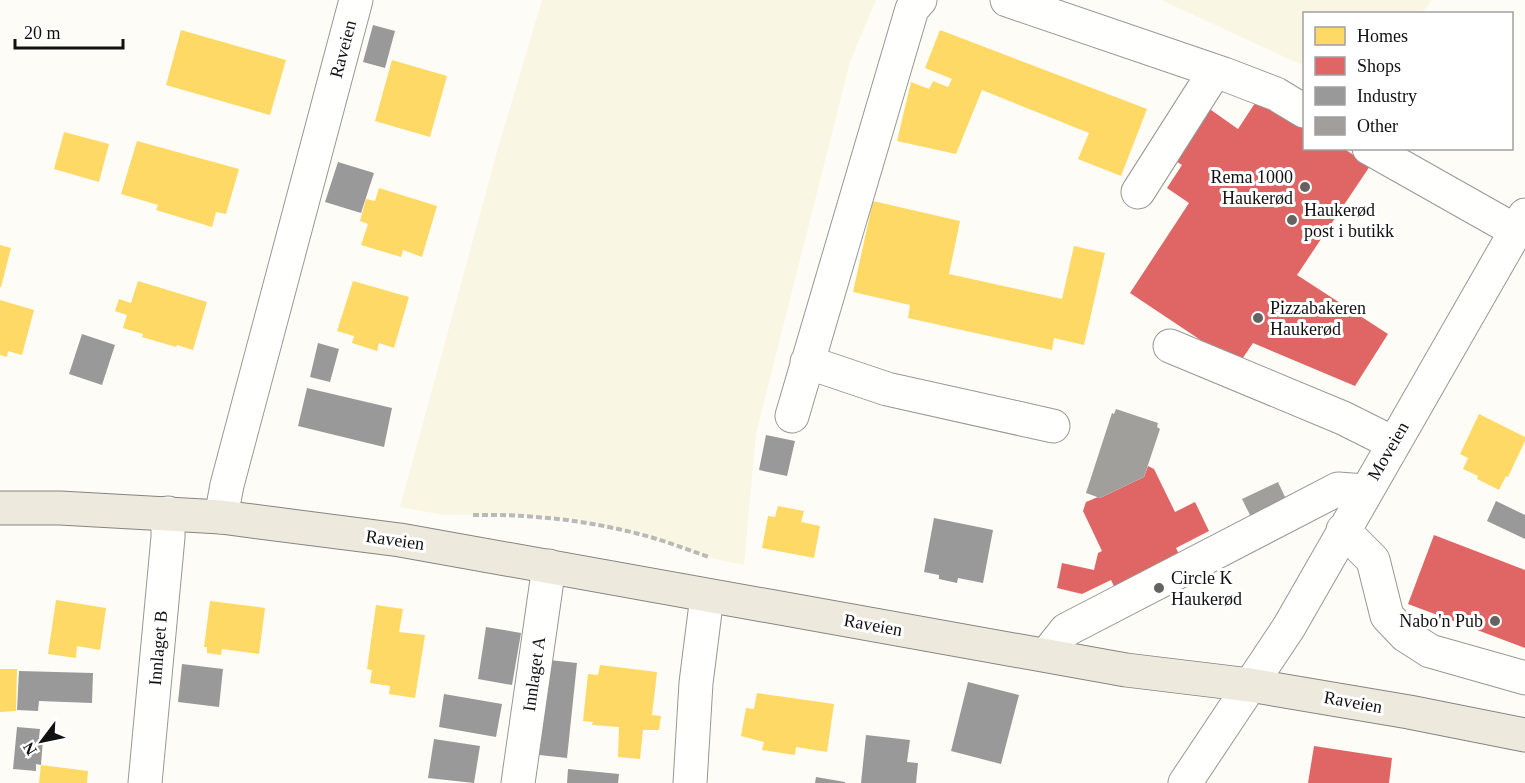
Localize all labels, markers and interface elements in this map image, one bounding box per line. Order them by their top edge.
scale bar [15,12,123,50]
legend [1303,12,1513,150]
street label: Raveien [326,18,360,80]
text: 20 m [24,23,61,43]
text: Homes [1357,26,1408,46]
text: Shops [1357,56,1401,76]
text: Industry [1357,86,1417,106]
text: Other [1357,116,1398,136]
place label: Rema 1000 Haukerød [1211,167,1293,208]
marker: Rema 1000 Haukerød [1298,180,1312,194]
place label: Haukerød post i butikk [1304,200,1394,241]
marker: Haukerød post i butikk [1285,213,1299,227]
place label: Pizzabakeren Haukerød [1270,298,1366,339]
marker: Pizzabakeren Haukerød [1251,311,1265,325]
street label: Moveien [1363,418,1413,484]
street label: Raveien [364,526,426,554]
place label: Circle K Haukerød [1171,568,1242,609]
marker: Circle K Haukerød [1152,581,1166,595]
street label: Innlaget B [145,610,171,686]
street label: Raveien [842,610,904,640]
place label: Nabo'n Pub [1399,611,1483,631]
marker: Nabo'n Pub [1488,614,1502,628]
street label: Innlaget A [519,635,549,713]
street label: Raveien [1322,687,1384,717]
north arrow [12,711,72,771]
text: N [19,739,40,758]

